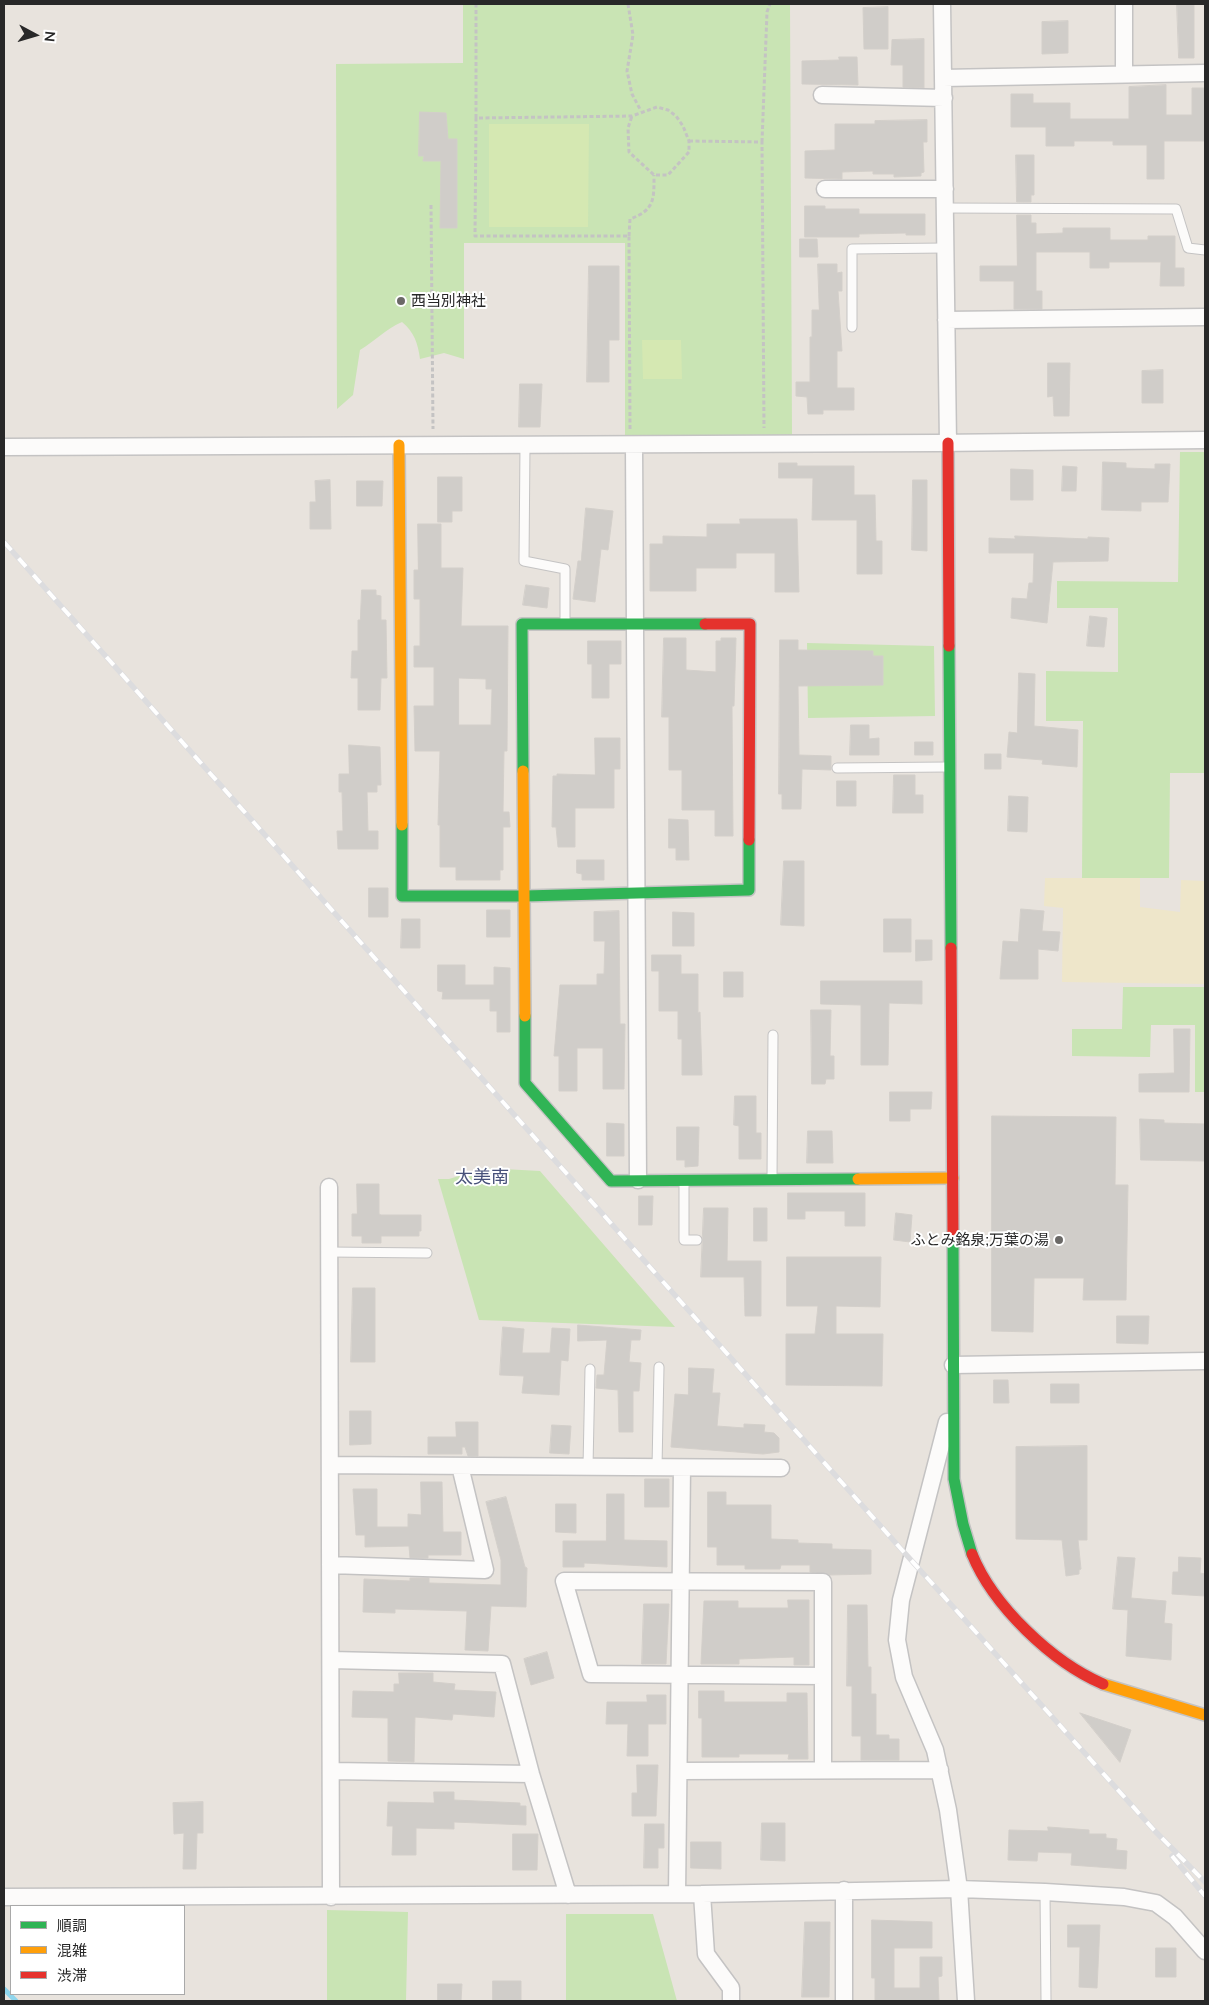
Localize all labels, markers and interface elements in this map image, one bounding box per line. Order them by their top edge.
north arrow [10,10,60,60]
text: N [40,30,59,43]
place label: 西当別神社 [411,292,486,310]
marker: 西当別神社 [395,295,407,307]
district label: 太美南 [455,1167,509,1189]
place label: ふとみ銘泉;万葉の湯 [911,1231,1049,1249]
marker: ふとみ銘泉;万葉の湯 [1053,1234,1065,1246]
legend [10,1905,185,1995]
text: 順調 [57,1916,87,1935]
text: 混雑 [57,1941,87,1960]
text: 渋滞 [57,1966,87,1985]

